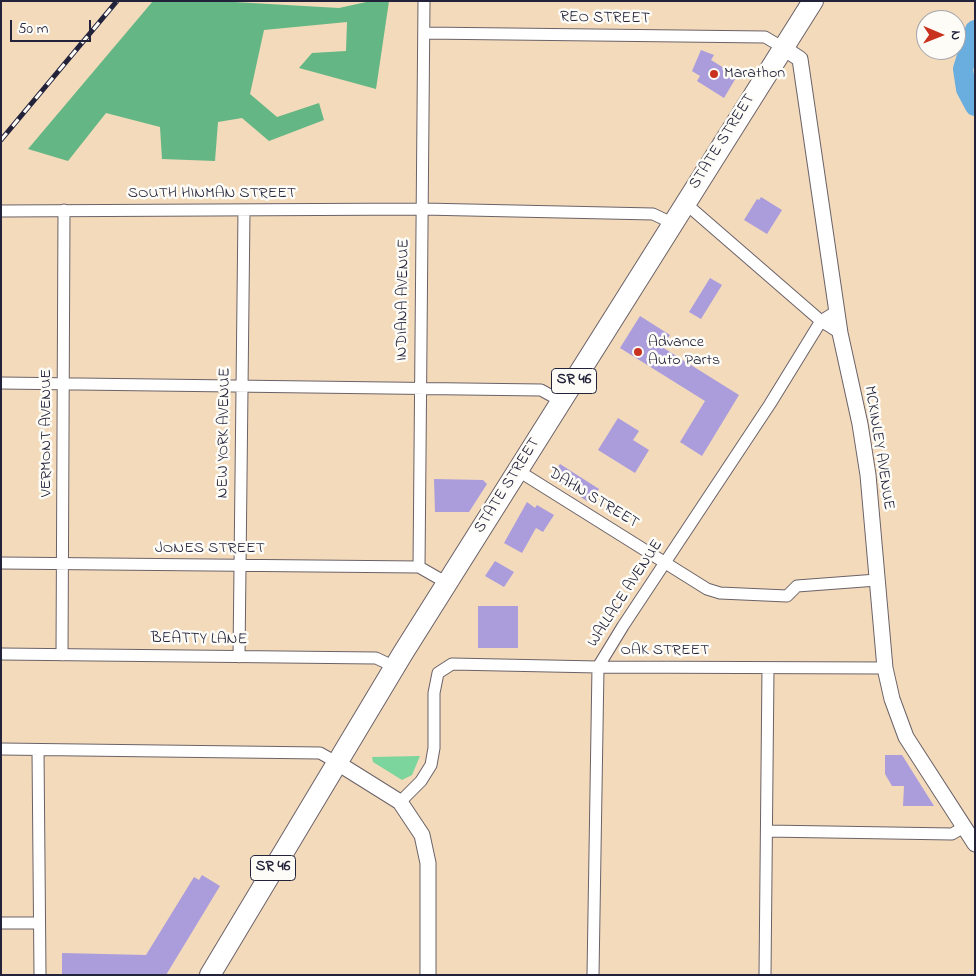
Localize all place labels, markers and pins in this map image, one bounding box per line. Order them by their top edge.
place label: Marathon [724,64,785,84]
marker: Marathon [708,68,720,80]
place label: Advance Auto Parts [648,333,720,371]
marker: Advance Auto Parts [632,346,644,358]

